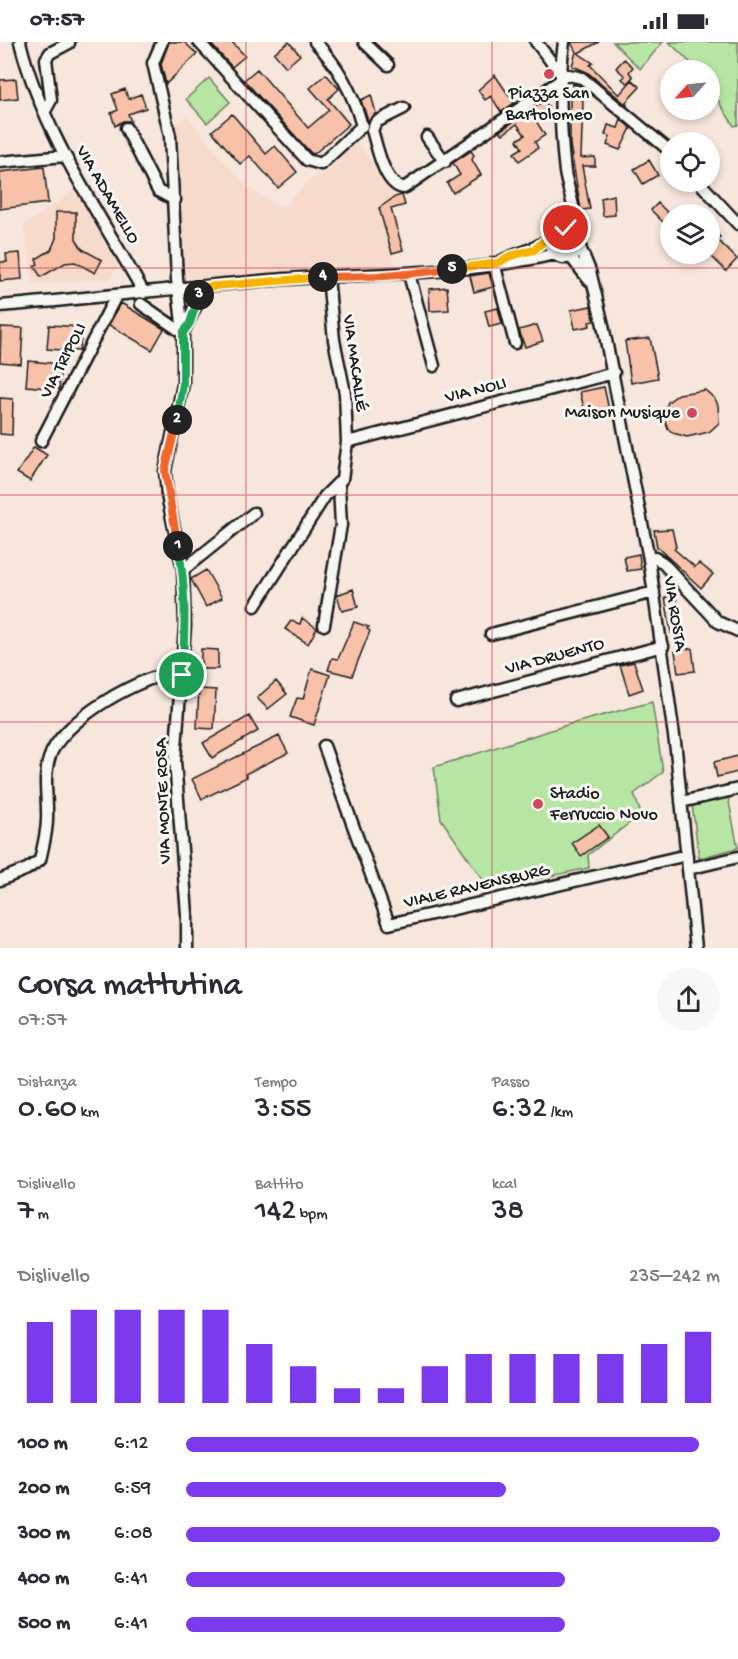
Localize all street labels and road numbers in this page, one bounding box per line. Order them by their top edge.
street label: VIA ADAMELLO [70,141,144,248]
street label: VIA MACALLÉ [337,312,371,413]
street label: VIA TRIPOLI [36,320,92,403]
street label: VIA NOLI [442,373,509,409]
street label: VIA ROSTA [658,574,690,654]
street label: VIA DRUENTO [502,634,607,681]
street label: VIA MONTE ROSA [151,736,177,865]
street label: VIALE RAVENSBURG [401,860,552,914]

